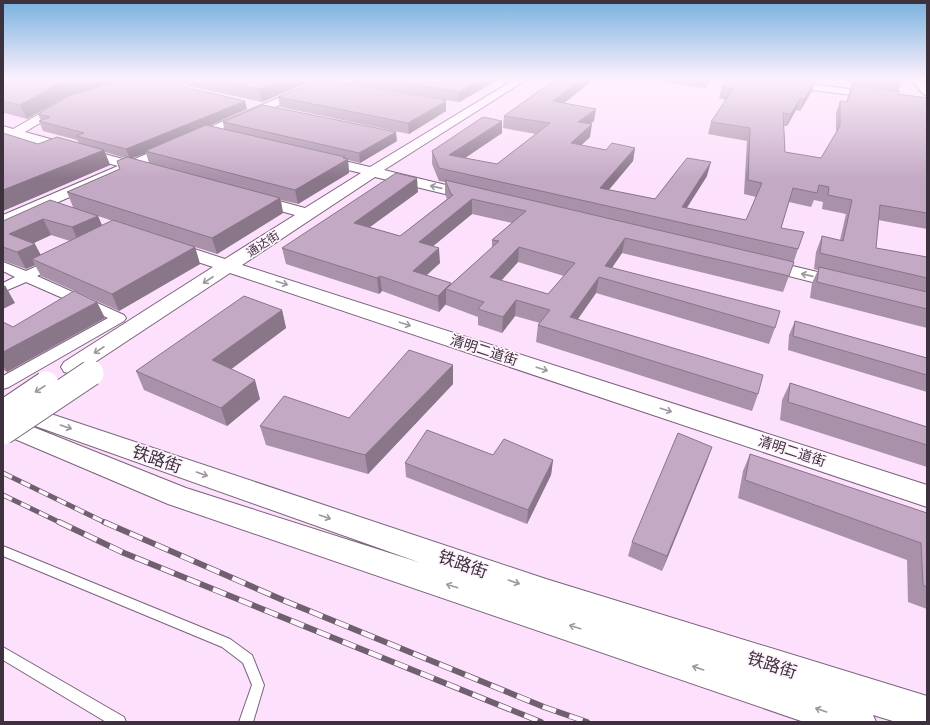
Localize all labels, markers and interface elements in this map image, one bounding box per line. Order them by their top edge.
one-way arrow [429,183,442,191]
street label: 通达街 [243,227,283,261]
one-way arrow [801,271,814,278]
one-way arrow [202,276,214,284]
one-way arrow [276,280,288,288]
one-way arrow [399,321,412,328]
street label: 清明二道街 [448,330,520,370]
one-way arrow [93,346,104,355]
one-way arrow [536,366,549,373]
one-way arrow [35,385,46,393]
one-way arrow [659,406,671,414]
one-way arrow [60,424,72,432]
street label: 清明二道街 [756,431,828,471]
street label: 铁路街 [129,439,185,479]
one-way arrow [196,471,208,479]
one-way arrow [319,513,331,521]
street label: 铁路街 [435,544,491,584]
one-way arrow [508,579,521,586]
one-way arrow [445,582,458,589]
one-way arrow [569,622,581,630]
street label: 铁路街 [744,646,800,684]
one-way arrow [692,664,705,671]
one-way arrow [816,705,828,713]

